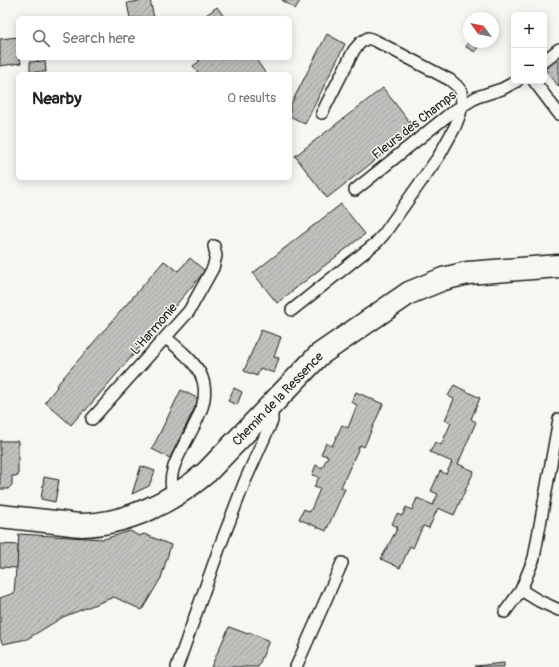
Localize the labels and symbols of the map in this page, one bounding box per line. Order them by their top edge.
north arrow [463,12,499,48]
street label: Fleurs des Champs [369,87,459,163]
street label: L'Harmonie [127,299,181,358]
street label: Chemin de la Ressence [229,348,327,449]

